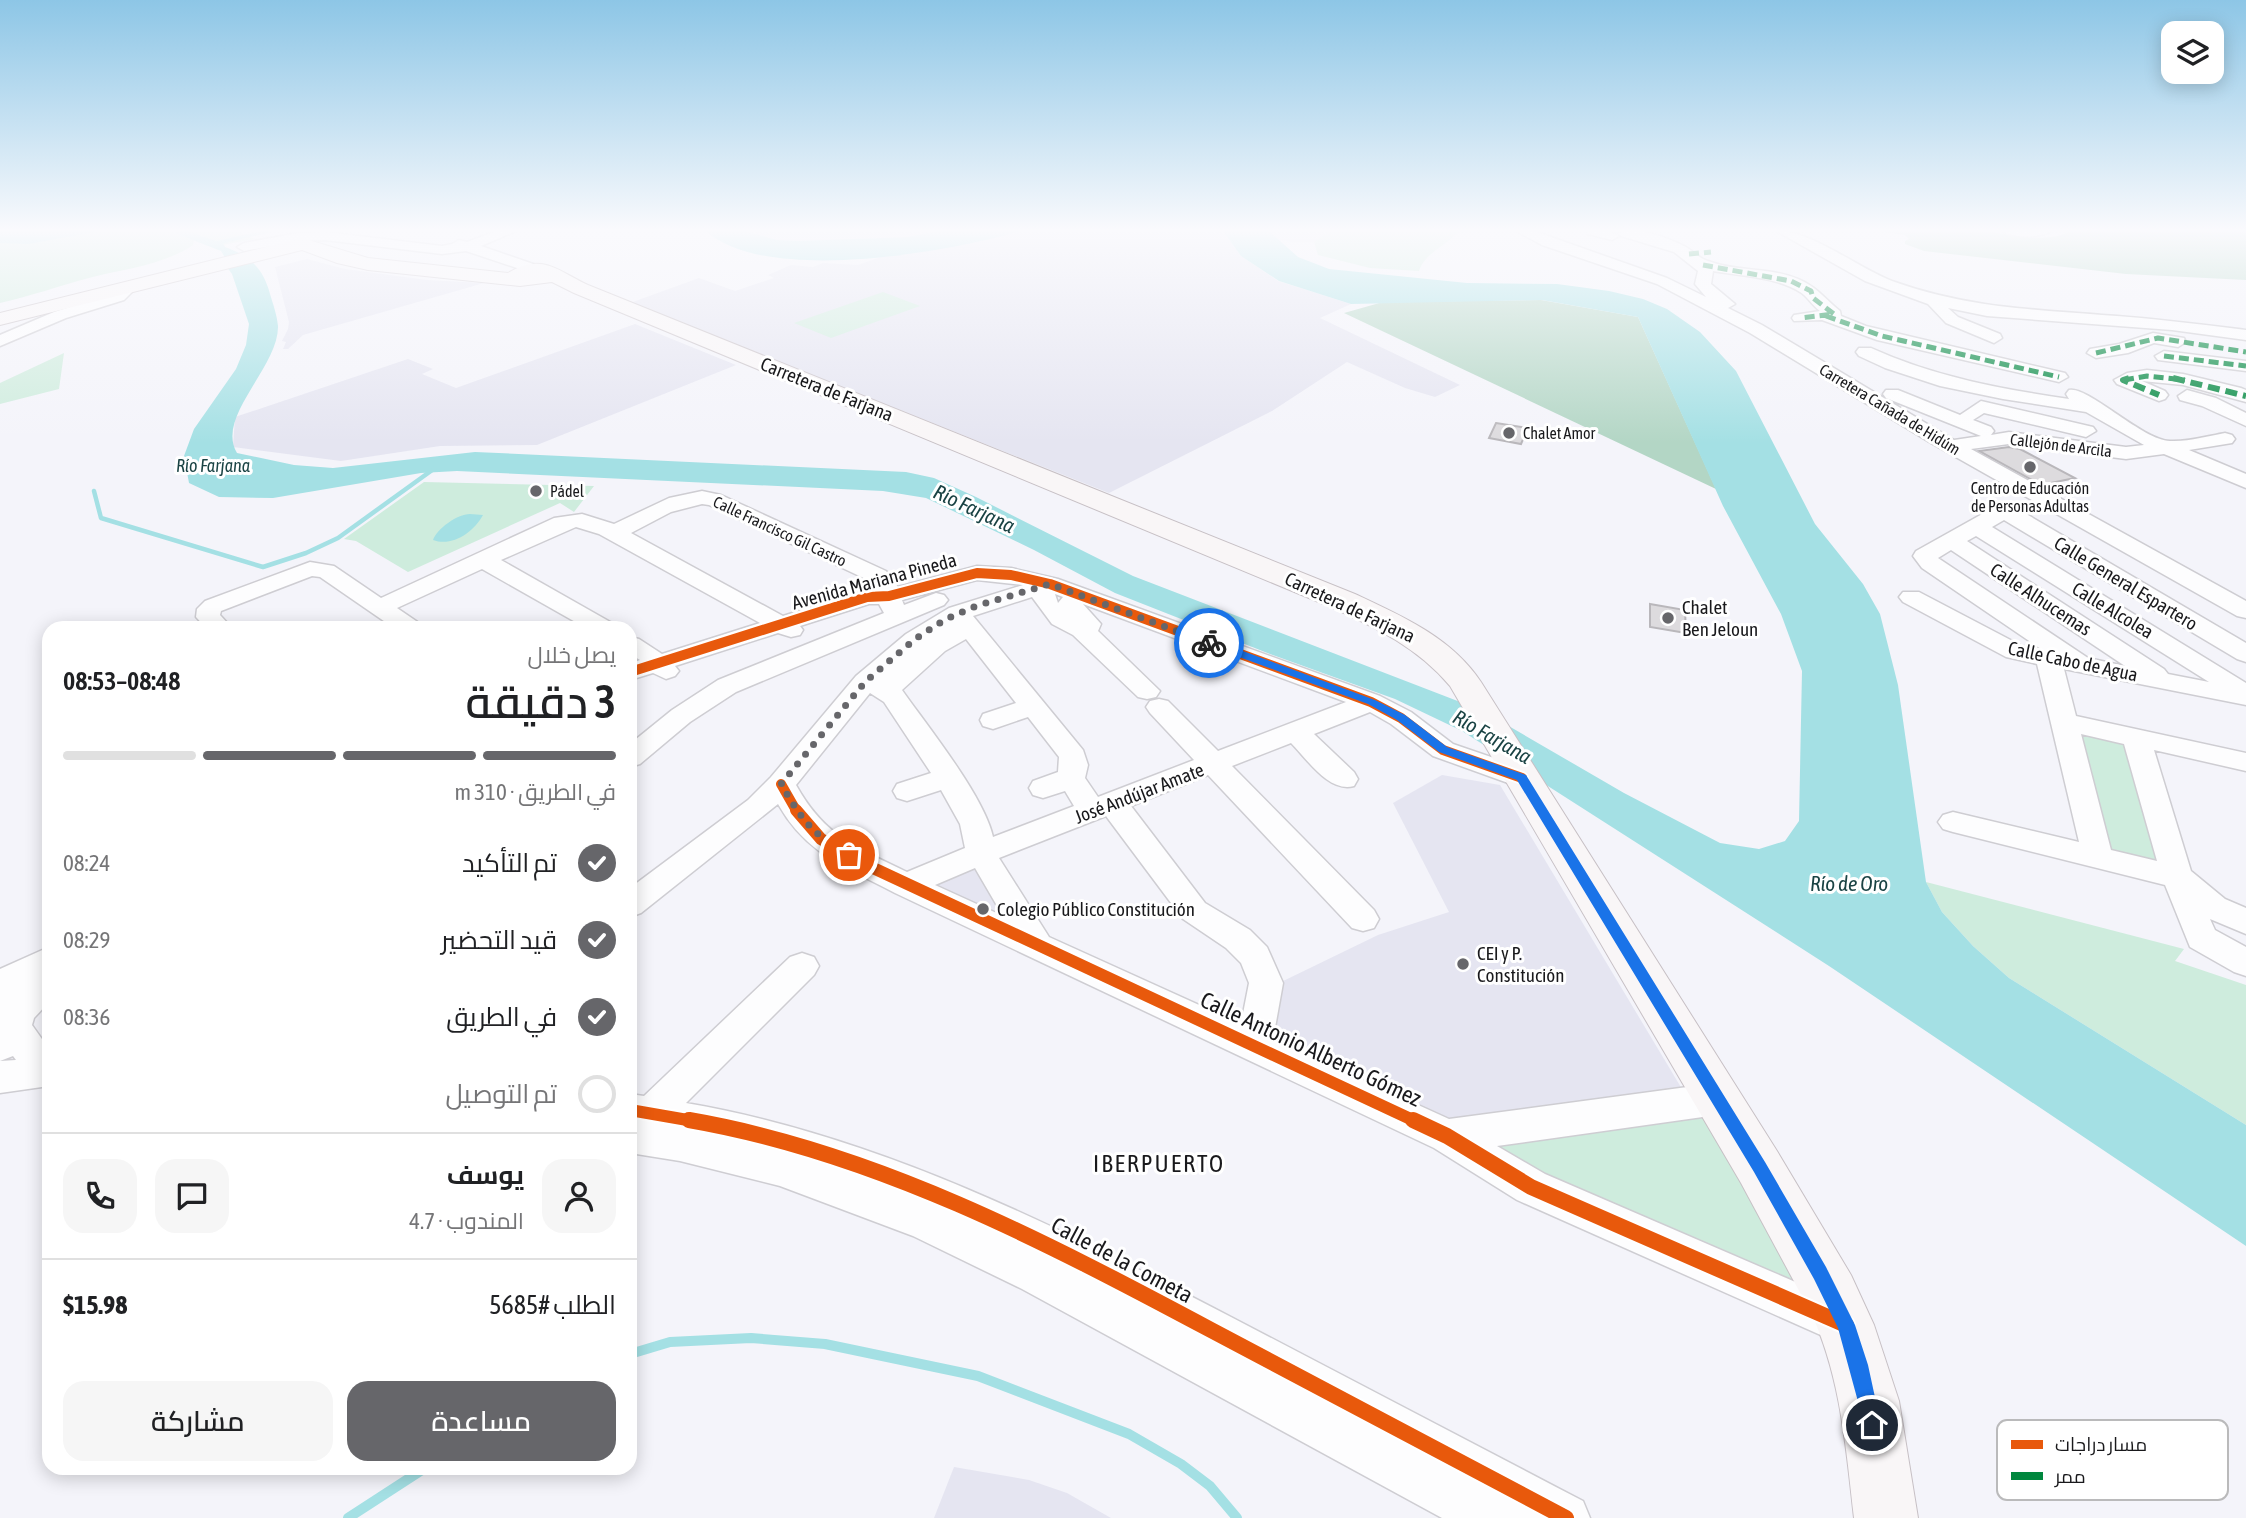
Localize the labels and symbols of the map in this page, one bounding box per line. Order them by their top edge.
street label: Carretera de Farjana [758,352,896,426]
street label: Carretera Cañada de Hidúm [1816,360,1964,458]
place label: Chalet Amor [1523,424,1595,442]
marker: Chalet Amor [1501,425,1517,441]
street label: Callejón de Arcila [2009,430,2113,461]
water label: Río Farjana [176,455,251,476]
marker: Centro de Educación de Personas Adultas [2022,459,2038,475]
water label: Río Farjana [930,479,1019,537]
place label: Centro de Educación de Personas Adultas [1971,479,2089,515]
place label: Pádel [550,482,585,500]
marker: Pádel [528,483,544,499]
street label: Calle Francisco Gil Castro [711,492,849,570]
street label: Calle General Espartero [2050,532,2202,634]
street label: Avenida Mariana Pineda [789,548,959,614]
street label: Calle Alhucemas [1986,558,2096,640]
street label: Carretera de Farjana [1281,567,1419,647]
street label: Calle Alcolea [2068,577,2158,643]
place label: Chalet Ben Jeloun [1682,596,1758,640]
courier [1174,608,1244,678]
marker: Chalet Ben Jeloun [1660,610,1676,626]
street label: Calle Cabo de Agua [2006,637,2140,685]
water label: Río Farjana [1449,704,1536,768]
street label: José Andújar Amate [1071,758,1207,828]
pin [819,825,879,885]
water label: Río de Oro [1810,871,1888,895]
place label: Colegio Público Constitución [997,898,1195,920]
marker: Colegio Público Constitución [975,901,991,917]
place label: CEI y P. Constitución [1477,942,1564,986]
marker: CEI y P. Constitución [1455,956,1471,972]
street label: Calle Antonio Alberto Gómez [1197,986,1425,1112]
district label: IBERPUERTO [1093,1150,1225,1177]
street label: Calle de la Cometa [1047,1212,1197,1308]
pin [1842,1395,1902,1455]
legend [1997,1420,2228,1500]
text: مسار دراجات [2055,1433,2147,1456]
text: ممر [2054,1465,2086,1488]

